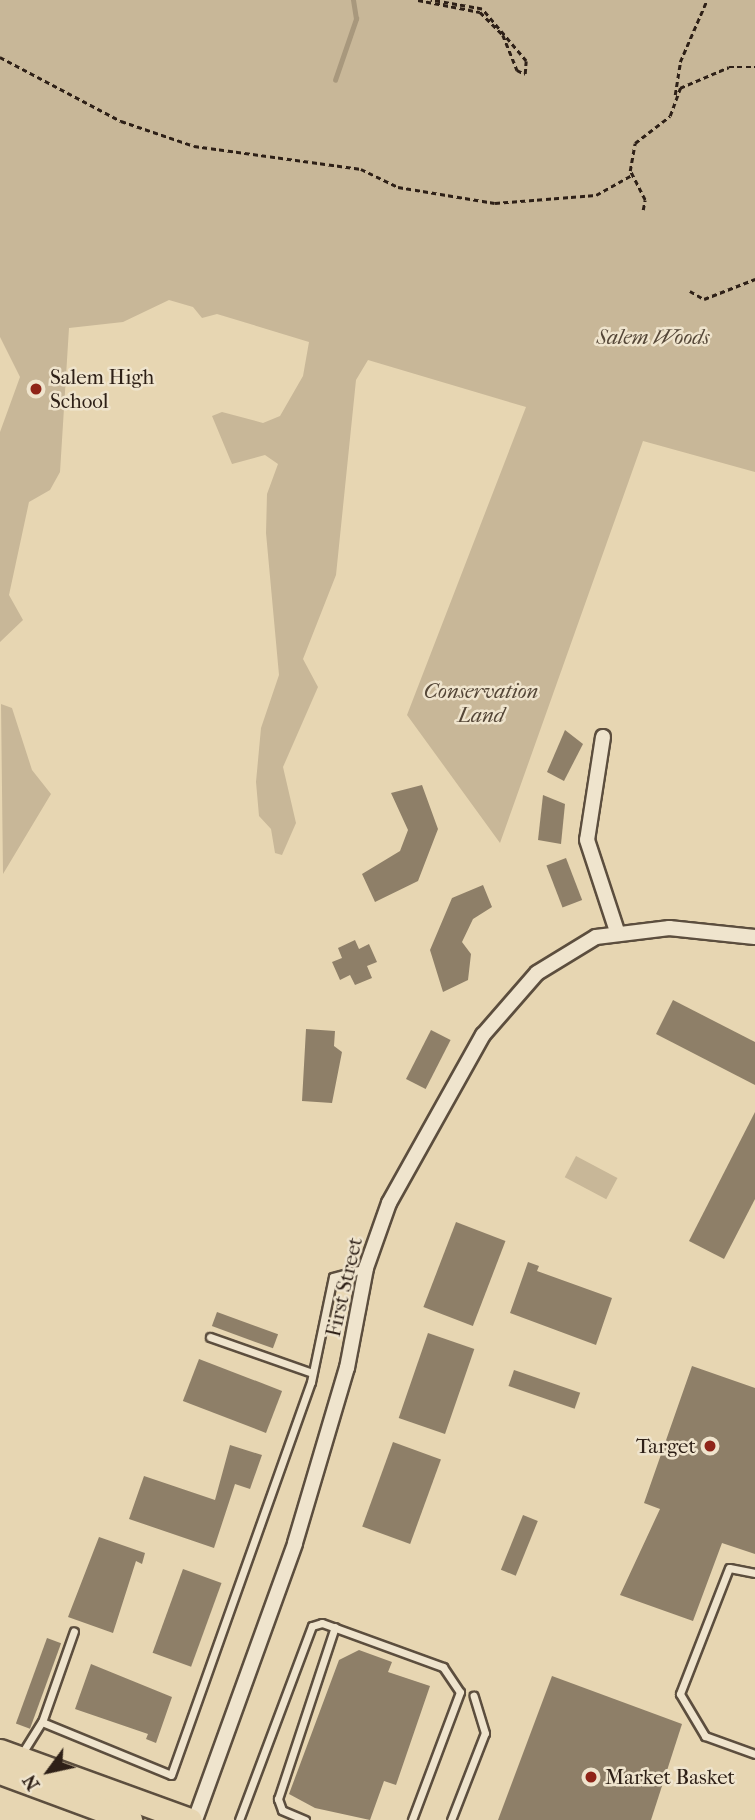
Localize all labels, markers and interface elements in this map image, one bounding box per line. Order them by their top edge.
park label: Salem Woods [597,324,709,350]
place label: Salem High School [50,364,154,414]
marker: Salem High School [28,381,44,397]
park label: Conservation Land [424,678,538,728]
street label: First Street [320,1235,368,1339]
place label: Target [636,1433,696,1459]
marker: Target [702,1438,718,1454]
north arrow [14,1736,84,1806]
place label: Market Basket [605,1764,735,1790]
marker: Market Basket [583,1769,599,1785]
text: N [18,1770,45,1794]

